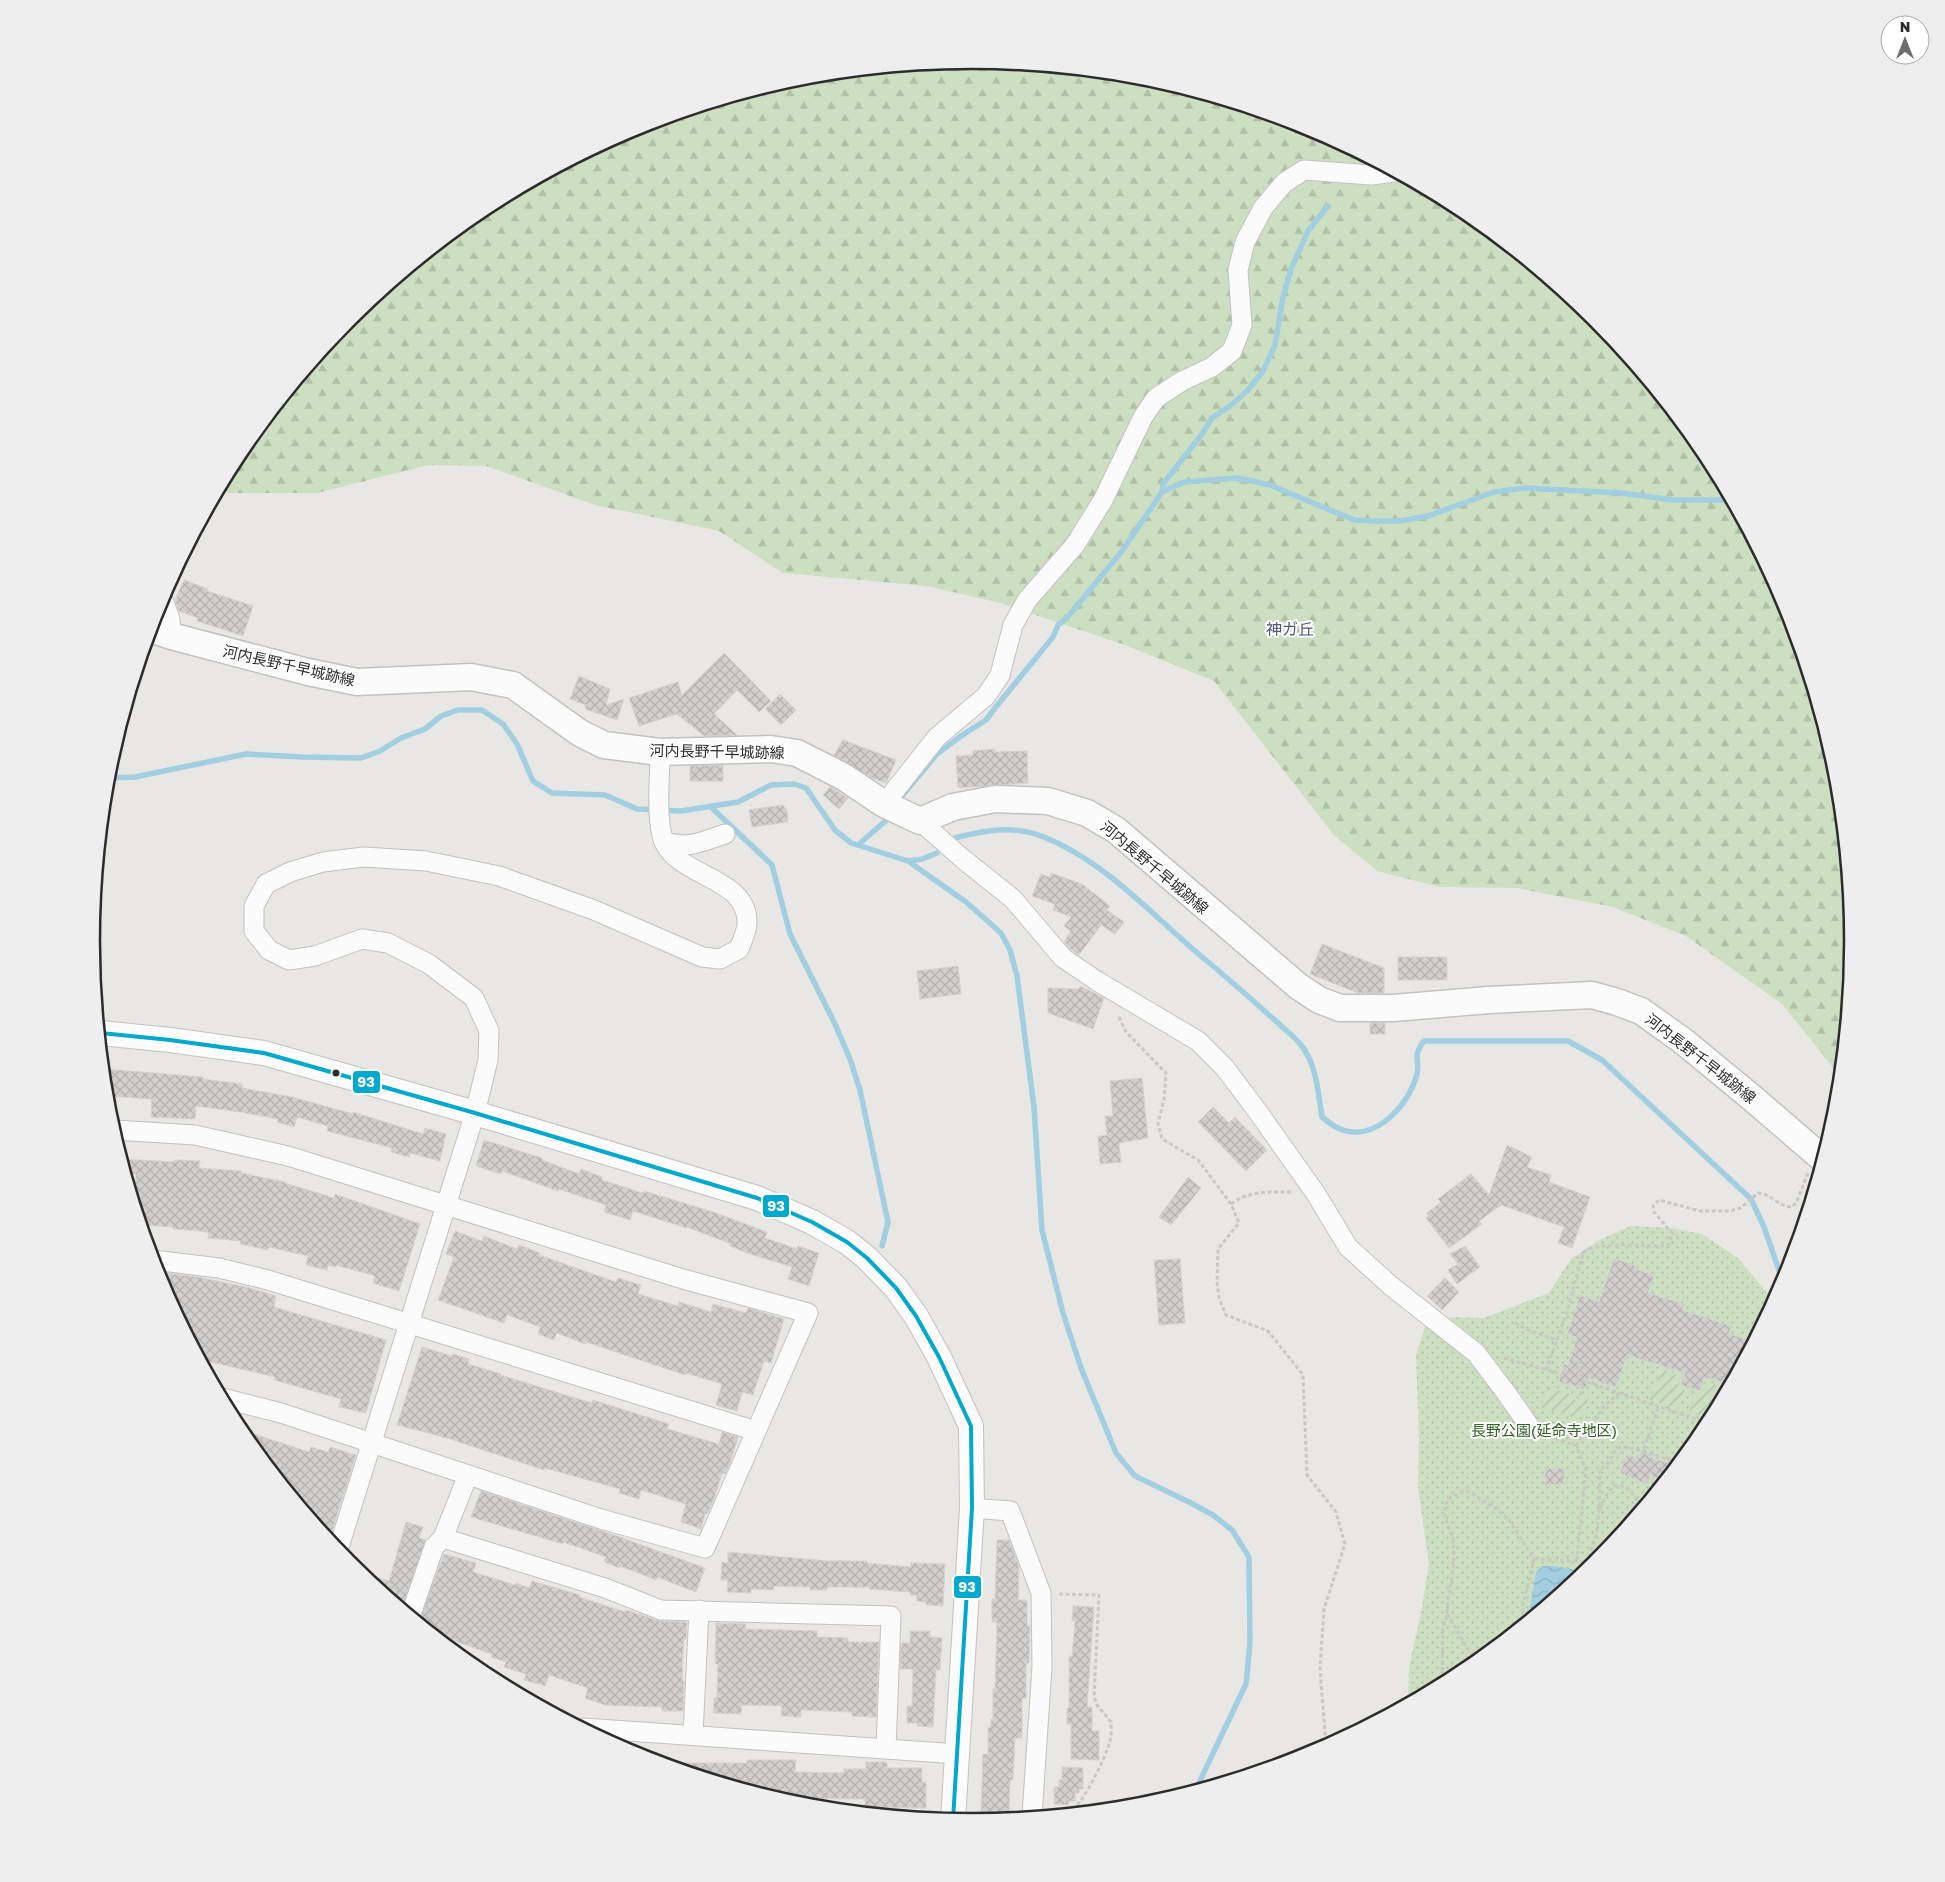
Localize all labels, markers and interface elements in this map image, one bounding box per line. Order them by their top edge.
north arrow [1880,15,1930,65]
text: N [1900,18,1910,35]
district label: 神ガ丘 [1266,619,1314,639]
street label: 河内長野千早城跡線 [221,641,357,689]
street label: 河内長野千早城跡線 [649,741,785,761]
street label: 河内長野千早城跡線 [1098,817,1212,917]
street label: 河内長野千早城跡線 [1642,1009,1760,1107]
unlabelled marker [331,1068,341,1078]
line badge: 93 [352,1070,381,1094]
text: 93 [357,1073,375,1090]
line badge: 93 [762,1194,790,1218]
text: 93 [767,1197,785,1214]
park label: 長野公園(延命寺地区) [1471,1421,1617,1439]
line badge: 93 [953,1575,982,1599]
text: 93 [958,1578,976,1595]

